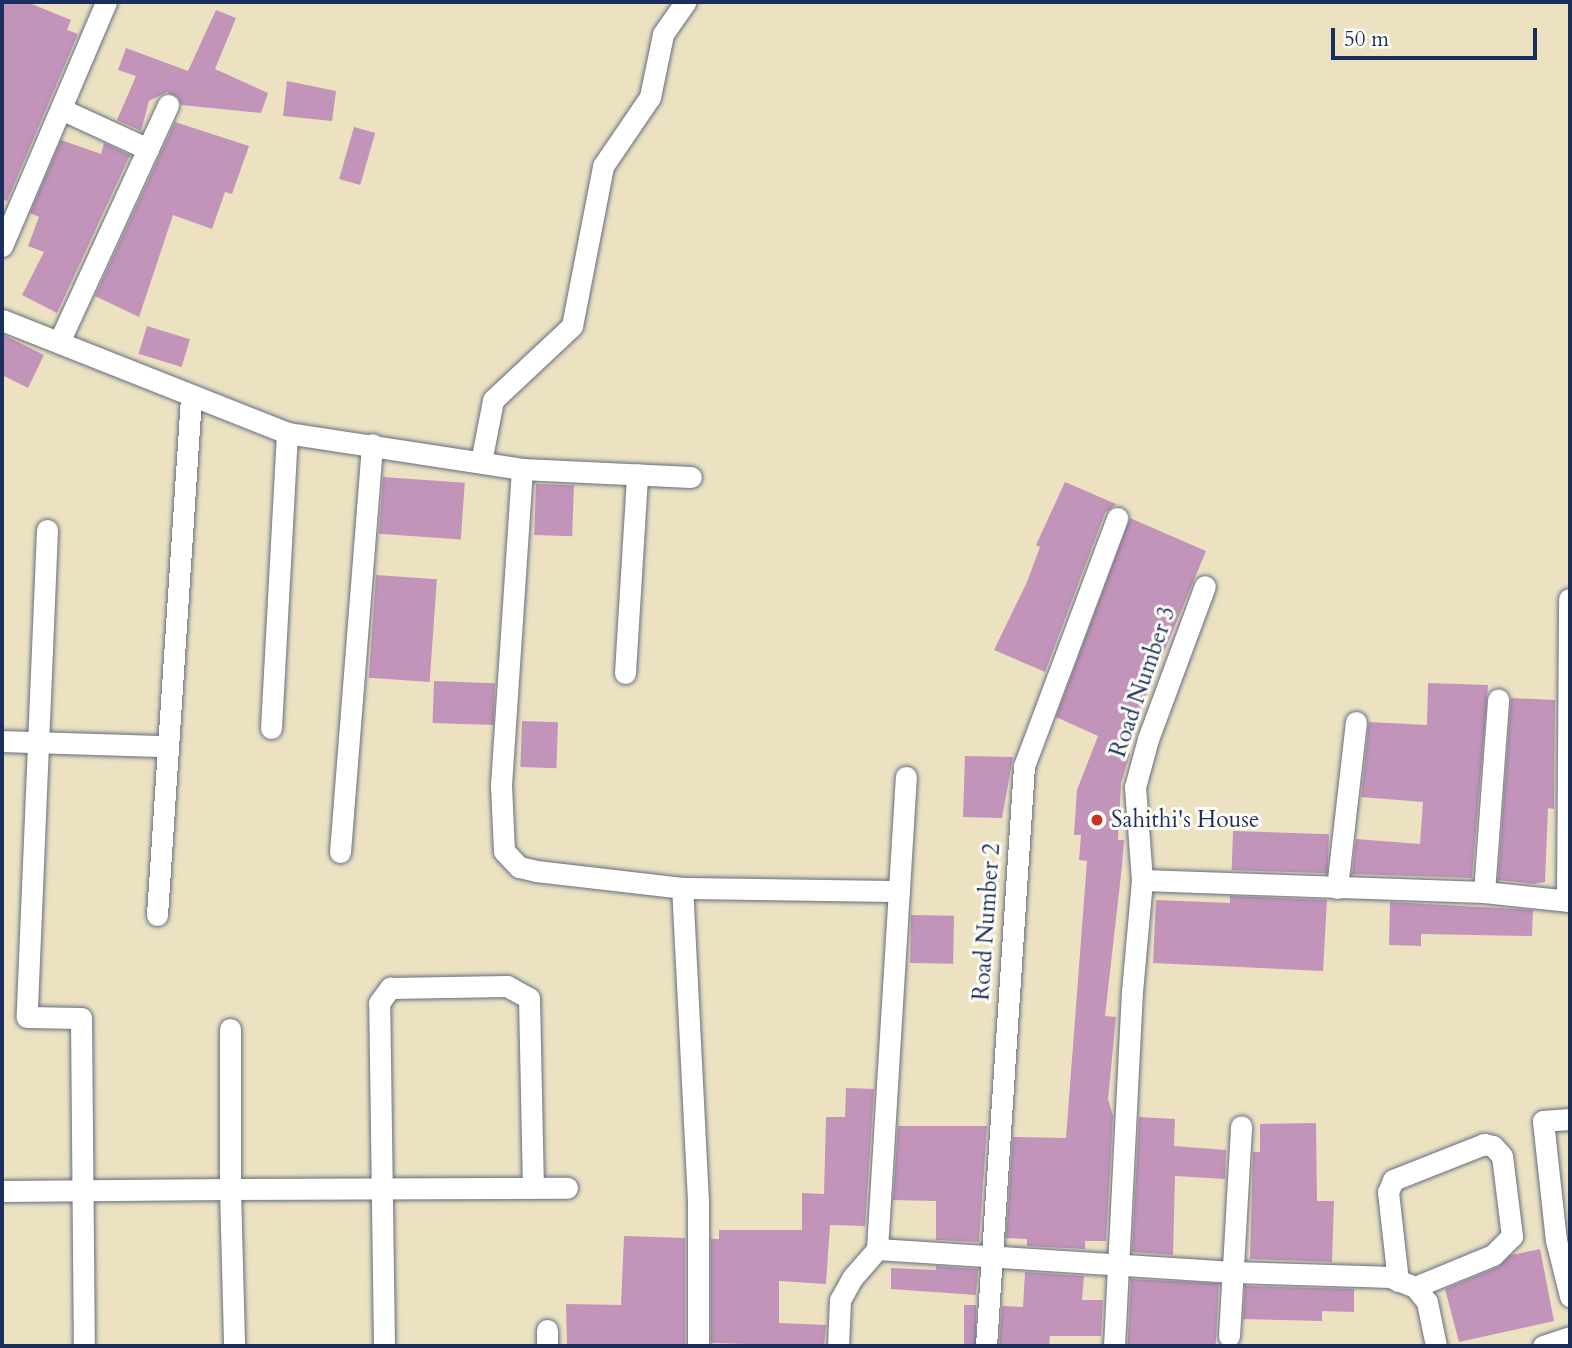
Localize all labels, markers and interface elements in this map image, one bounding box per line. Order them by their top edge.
scale bar [1334,14,1540,58]
text: 50 m [1344,25,1389,54]
street label: Road Number 3 [1104,603,1182,761]
place label: Sahithi's House [1111,806,1259,834]
marker: Sahithi's House [1089,812,1105,828]
street label: Road Number 2 [968,842,1006,1002]

